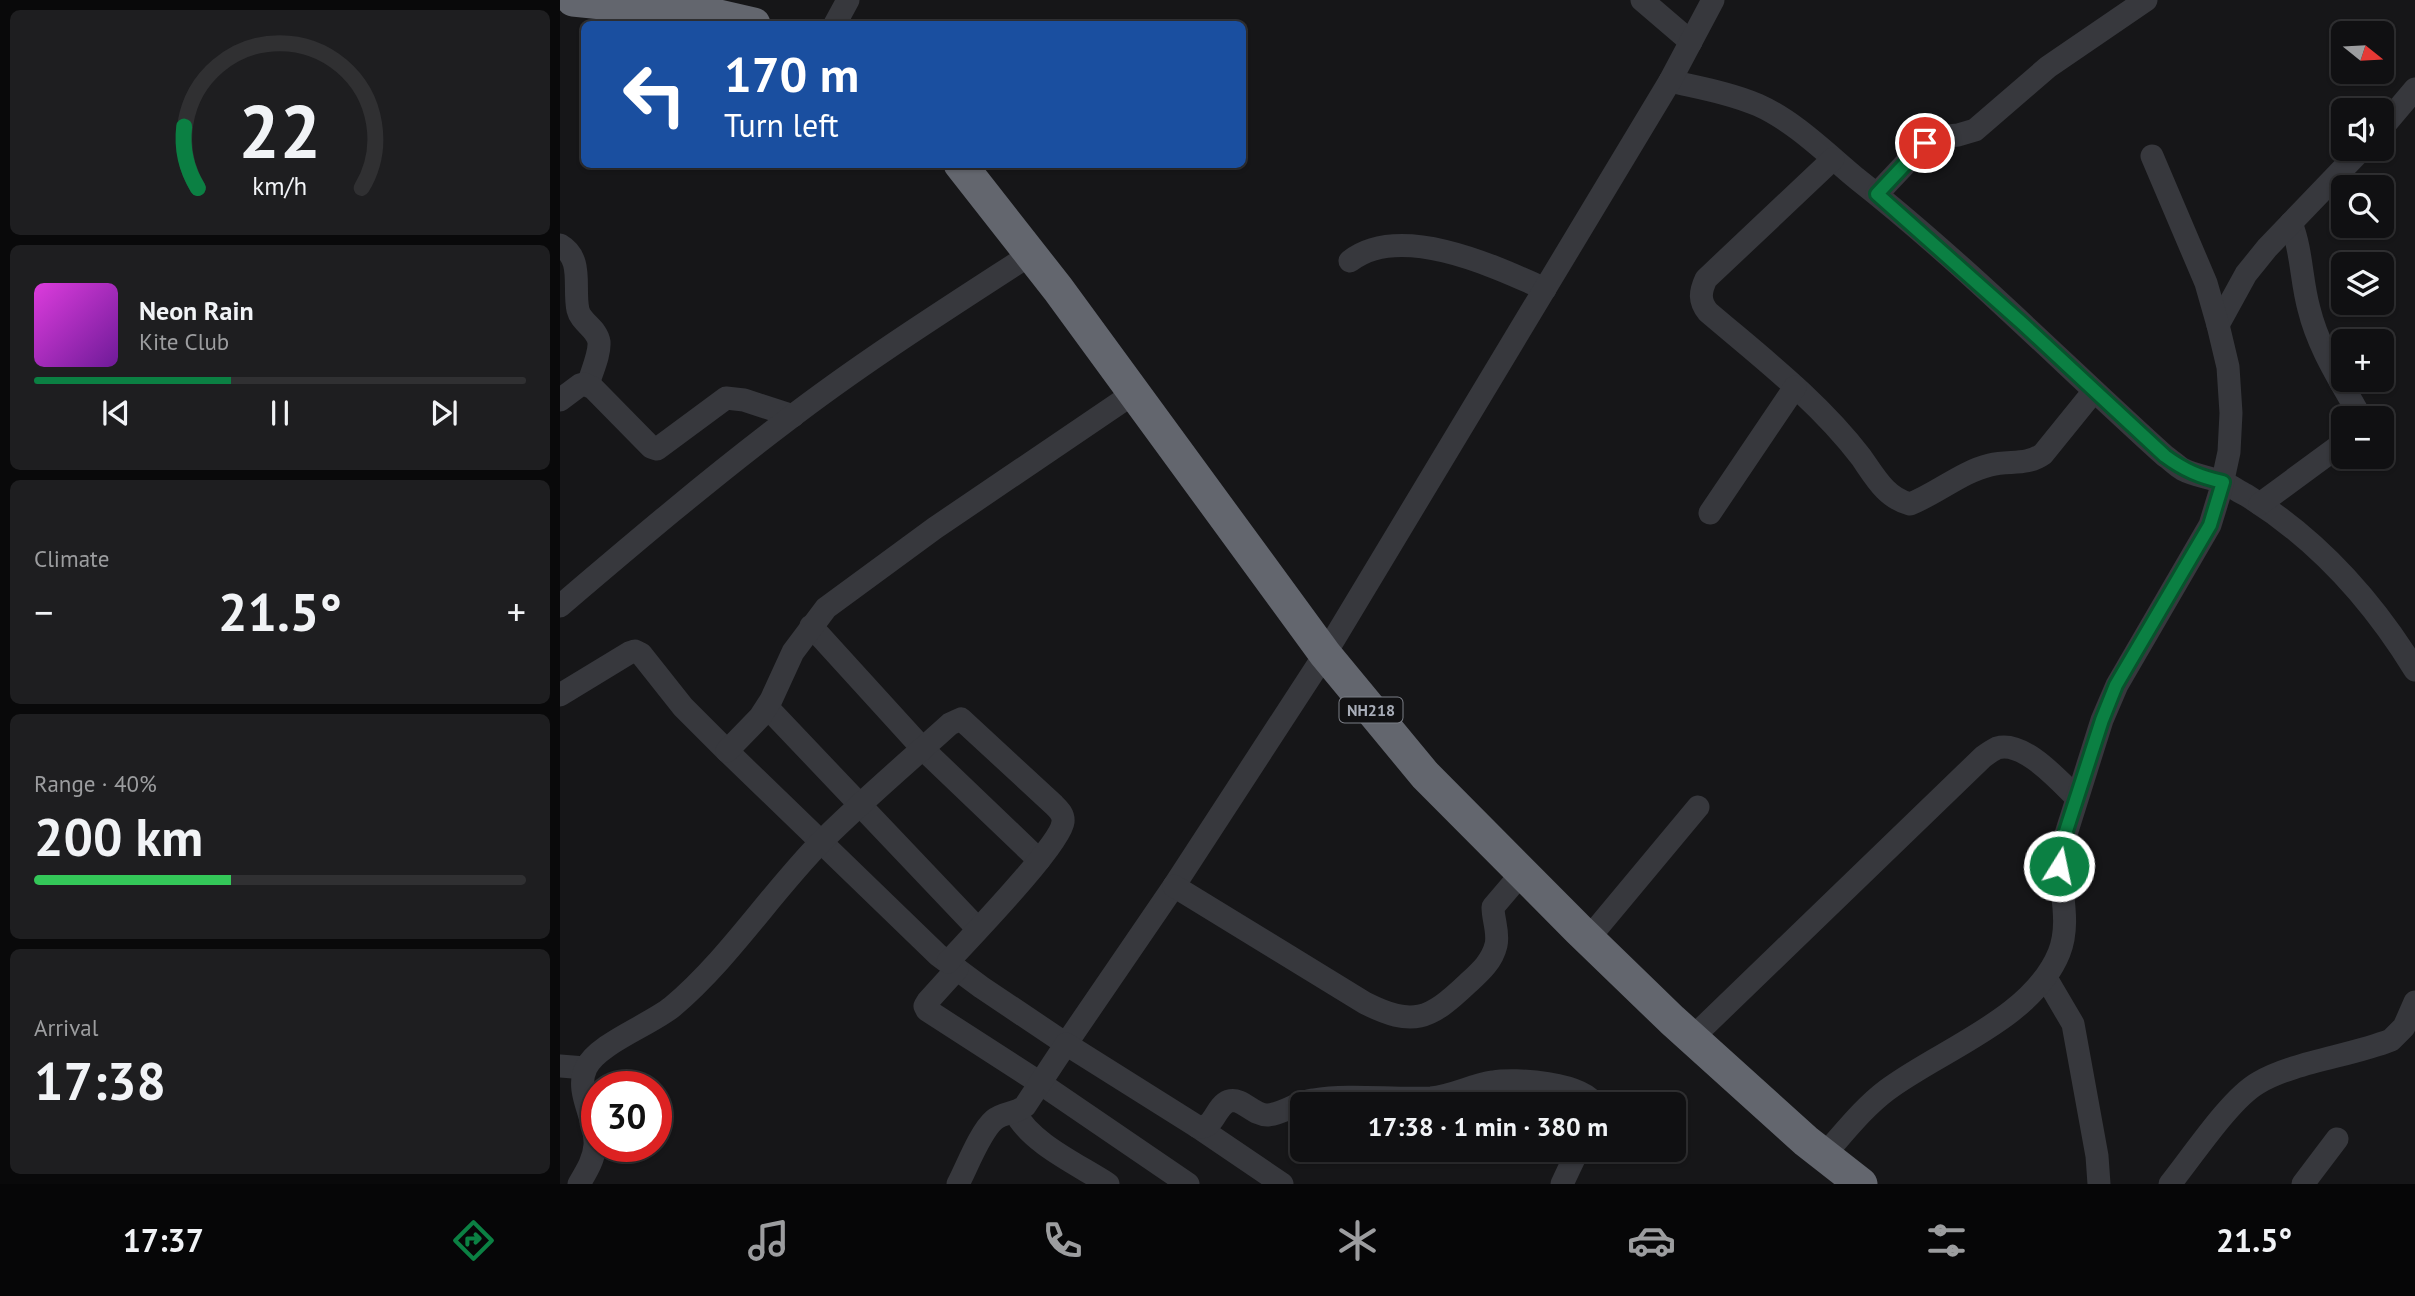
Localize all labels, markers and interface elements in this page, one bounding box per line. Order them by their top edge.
north arrow [2331,21,2394,84]
map controls [2331,21,2394,469]
text: 170 m [724,42,859,106]
icon: left [609,49,700,140]
text: 22 [239,85,321,179]
button: sound [2331,98,2394,161]
text: Turn left [724,104,839,146]
pin [1895,113,1955,173]
icon: arrive [1906,124,1944,162]
text: km/h [253,170,307,202]
button: search [2331,175,2394,238]
button: layers [2331,252,2394,315]
text: Neon Rain [139,294,254,327]
text: Kite Club [139,327,229,356]
button: + [2331,329,2394,392]
icon: previous [97,394,135,432]
icon: pause [261,394,299,432]
icon: next [425,394,463,432]
button: − [2331,406,2394,469]
text: Climate [34,544,109,573]
text: 21.5° [218,578,342,645]
text: − [34,587,53,636]
text: + [507,587,526,636]
road number: NH218 [1340,698,1402,722]
text: Range · 40% [34,769,157,798]
text: 200 km [34,803,203,870]
position arrow [2022,829,2096,903]
text: Arrival [34,1013,98,1042]
text: 17:38 [34,1047,166,1114]
speed limit sign: 30 [581,1071,672,1162]
text: 17:38 · 1 min · 380 m [1368,1110,1608,1143]
icon: directions [449,1216,498,1265]
icon: music [744,1216,793,1265]
icon: phone [1038,1216,1087,1265]
icon: climate [1333,1216,1382,1265]
icon: car [1627,1216,1676,1265]
icon: filters [1922,1216,1971,1265]
text: 17:37 [123,1219,204,1261]
text: 21.5° [2216,1219,2292,1261]

